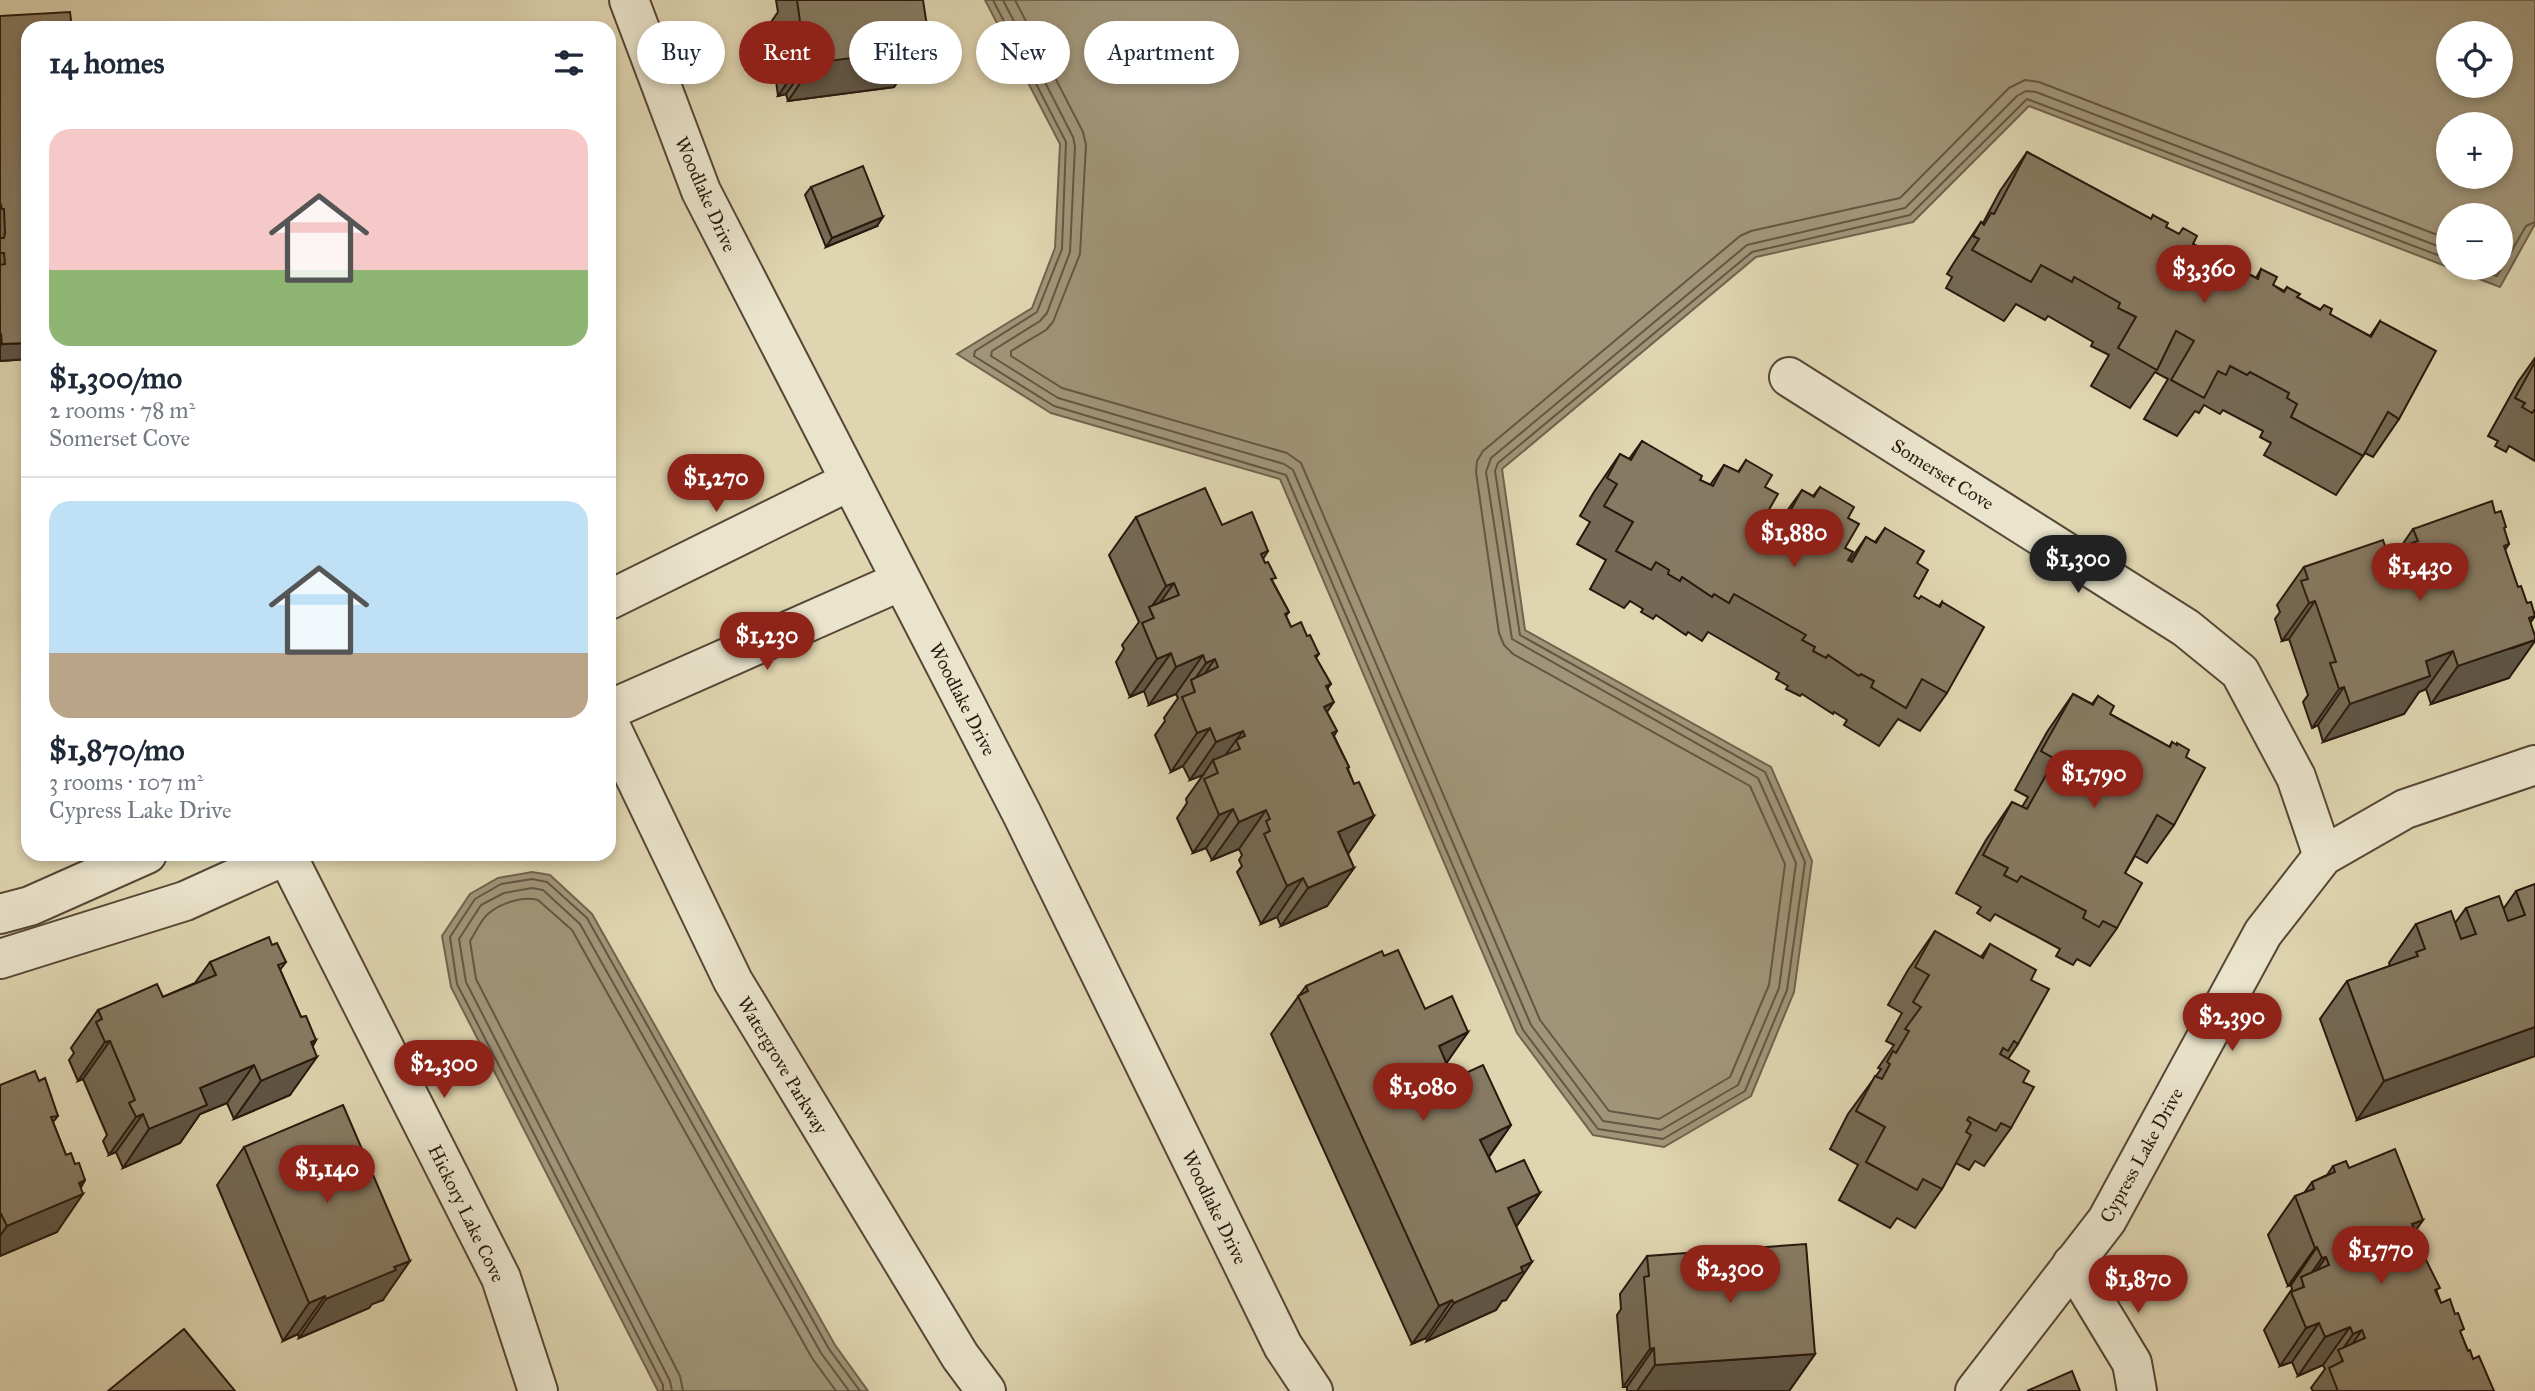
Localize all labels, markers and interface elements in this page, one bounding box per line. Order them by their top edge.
chip: Buy [637,21,725,84]
chip: Rent [739,21,835,84]
chip: Filters [849,21,962,84]
chip: New [976,21,1070,84]
chip: Apartment [1084,21,1239,84]
map controls [2436,21,2513,280]
button: locate [2436,21,2513,98]
icon: filters [550,44,588,82]
text: 14 homes [49,45,164,81]
button: + [2436,112,2513,189]
street label: Woodlake Drive [670,133,741,256]
icon: home [256,175,382,301]
button: − [2436,203,2513,280]
pin: $3,360 [2147,246,2261,305]
text: $3,360 [2172,254,2236,282]
text: $1,300/mo [49,360,182,396]
text: 2 rooms · 78 m² [49,396,195,424]
text: Somerset Cove [49,424,190,452]
street label: Somerset Cove [1887,434,1998,515]
pin: $1,270 [659,454,773,514]
text: $1,270 [683,463,749,491]
pin: $1,880 [1737,510,1851,569]
text: $1,880 [1761,518,1827,546]
pin: $1,300 [2021,536,2135,595]
text: $1,300 [2046,544,2110,572]
pin: $1,430 [2363,544,2477,603]
icon: home [256,547,382,673]
text: $1,430 [2388,552,2452,580]
pin: $1,230 [710,612,824,672]
text: $1,230 [736,621,798,649]
street label: Woodlake Drive [924,639,1001,760]
text: $1,870/mo [49,732,185,768]
pin: $1,790 [2037,750,2151,810]
text: $1,790 [2061,759,2127,787]
text: 3 rooms · 107 m² [49,768,203,796]
text: Cypress Lake Drive [49,796,232,824]
street label: Watergrove Parkway [732,992,833,1140]
pin: $2,390 [2175,993,2289,1053]
text: $2,390 [2199,1002,2265,1030]
pin: $2,300 [387,1040,501,1100]
text: $2,300 [410,1049,478,1077]
pin: $1,080 [1366,1064,1480,1123]
text: $1,080 [1389,1072,1457,1100]
street label: Cypress Lake Drive [2095,1084,2188,1227]
street label: Hickory Lake Cove [423,1141,510,1286]
pin: $1,140 [270,1146,384,1205]
street label: Woodlake Drive [1177,1146,1252,1268]
text: $1,140 [295,1154,359,1182]
pin: $1,770 [2324,1226,2438,1286]
text: $1,770 [2348,1235,2414,1263]
pin: $2,300 [1673,1246,1787,1305]
text: $2,300 [1696,1254,1764,1282]
pin: $1,870 [2081,1256,2195,1315]
text: $1,870 [2105,1264,2171,1292]

